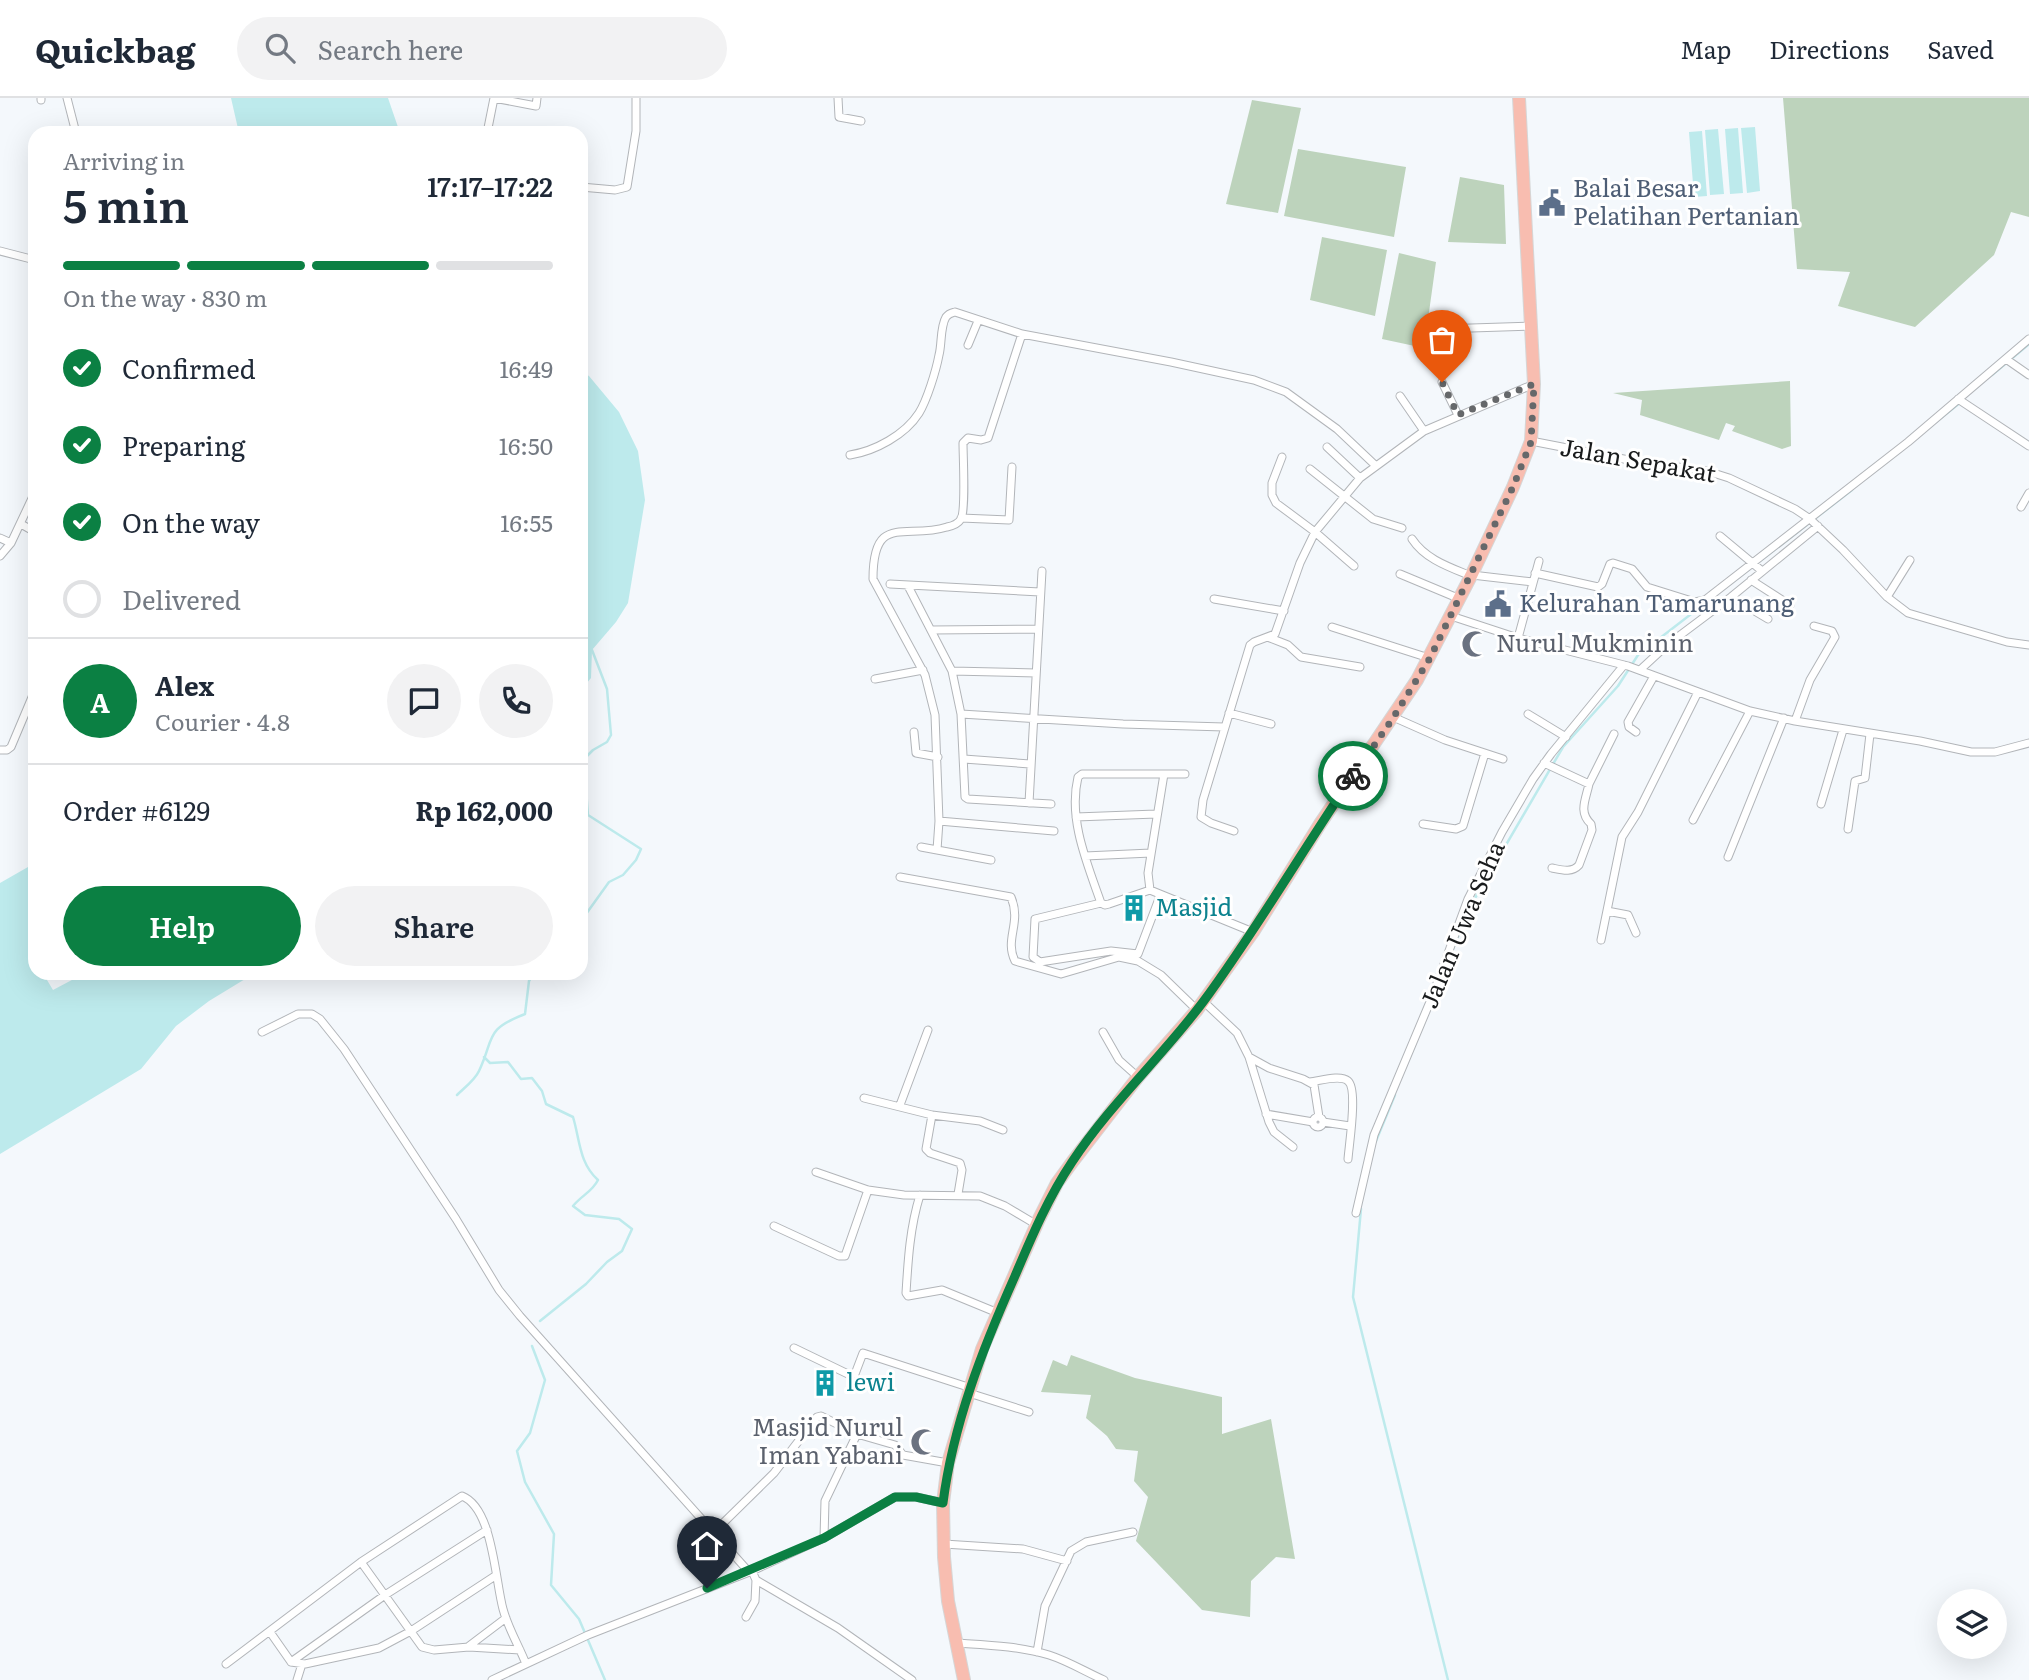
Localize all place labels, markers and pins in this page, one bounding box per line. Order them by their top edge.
place label: Balai Besar Pelatihan Pertanian [1573,169,1800,232]
public building icon: Balai Besar Pelatihan Pertanian [1537,188,1567,218]
pin [1412,310,1472,382]
place label: Kelurahan Tamarunang [1519,584,1795,619]
public building icon: Kelurahan Tamarunang [1483,589,1513,619]
place label: Nurul Mukminin [1496,624,1693,659]
mosque icon: Nurul Mukminin [1460,629,1490,659]
place label: Masjid [1155,888,1233,923]
building icon: Masjid [1119,893,1149,923]
place label: lewi [846,1363,895,1398]
building icon: lewi [810,1368,840,1398]
place label: Masjid Nurul Iman Yabani [752,1408,903,1471]
mosque icon: Masjid Nurul Iman Yabani [909,1427,939,1457]
pin [677,1516,737,1588]

